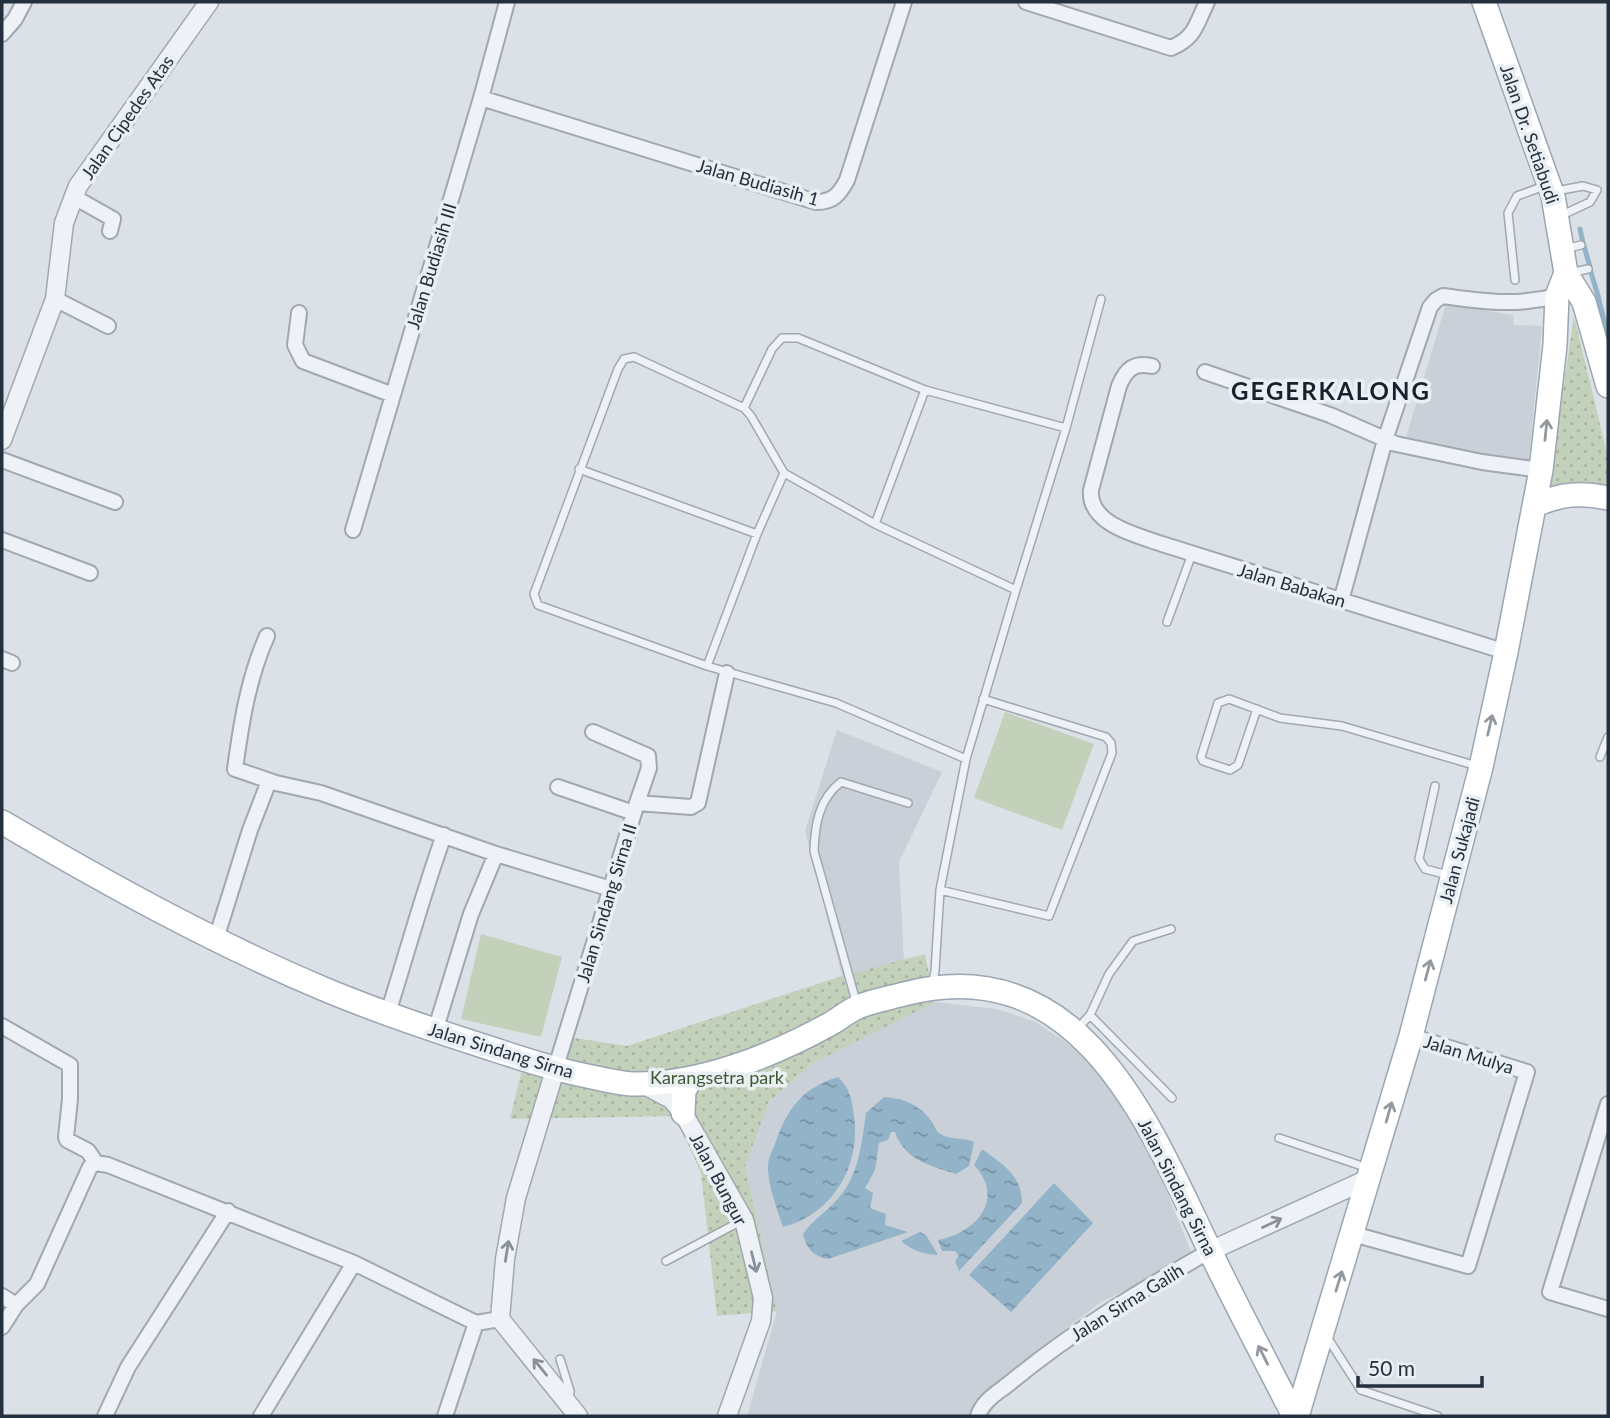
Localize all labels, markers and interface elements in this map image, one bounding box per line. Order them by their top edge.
street label: Jalan Cipedes Atas [76,51,178,183]
street label: Jalan Dr. Setiabudi [1496,61,1564,207]
street label: Jalan Budiasih 1 [694,154,822,210]
street label: Jalan Budiasih III [401,200,461,332]
district label: GEGERKALONG [1231,376,1431,405]
one-way arrow [1539,419,1552,442]
street label: Jalan Babakan [1235,558,1349,612]
one-way arrow [1484,714,1498,737]
street label: Jalan Sukajadi [1434,794,1484,906]
street label: Jalan Sindang Sirna II [571,821,641,985]
one-way arrow [1422,959,1435,981]
street label: Jalan Sindang Sirna [426,1017,576,1083]
street label: Jalan Mulya [1421,1030,1517,1078]
park label: Karangsetra park [650,1066,785,1088]
one-way arrow [1383,1101,1396,1123]
street label: Jalan Sindang Sirna [1134,1115,1222,1259]
street label: Jalan Bungur [685,1129,753,1229]
one-way arrow [1261,1216,1283,1229]
one-way arrow [501,1240,514,1263]
one-way arrow [748,1250,761,1273]
street label: Jalan Sirna Galih [1067,1259,1187,1345]
one-way arrow [1333,1270,1346,1292]
scale bar [1358,1344,1482,1388]
one-way arrow [1256,1346,1270,1366]
text: 50 m [1368,1355,1415,1380]
one-way arrow [532,1358,547,1376]

